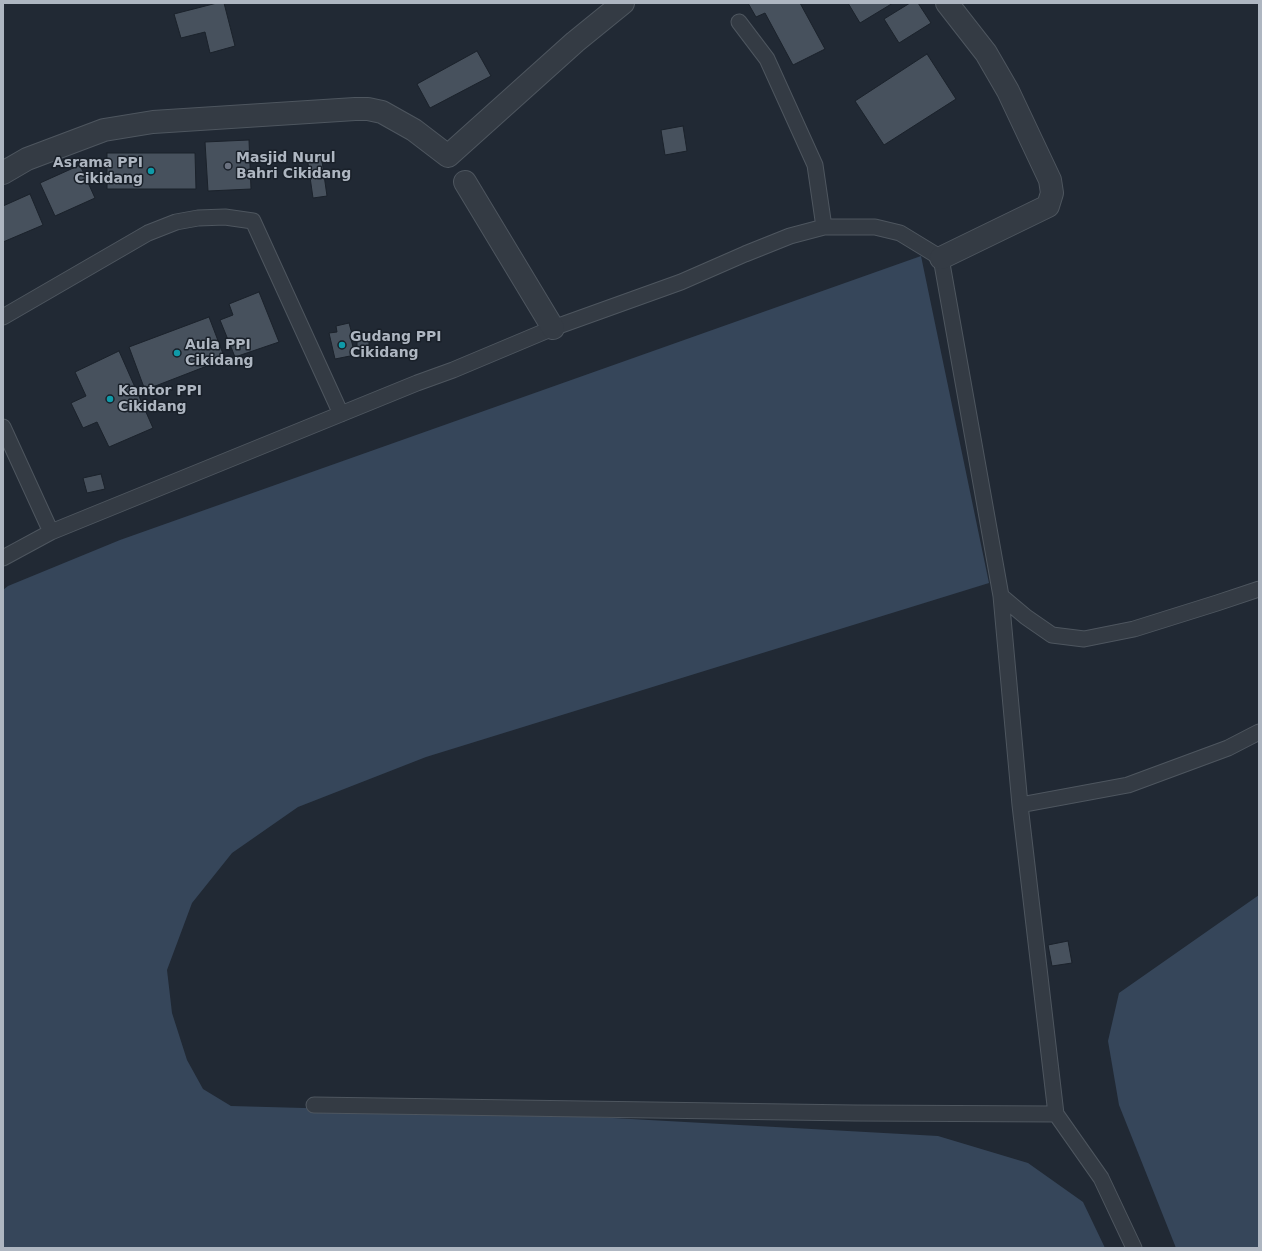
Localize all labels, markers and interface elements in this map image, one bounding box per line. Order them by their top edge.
place label: Masjid Nurul Bahri Cikidang [236,150,351,182]
place label: Asrama PPI Cikidang [53,155,143,188]
marker: Masjid Nurul Bahri Cikidang [223,161,233,171]
marker: Asrama PPI Cikidang [146,166,156,176]
place label: Gudang PPI Cikidang [350,329,442,362]
place label: Aula PPI Cikidang [185,337,254,370]
marker: Gudang PPI Cikidang [337,340,347,350]
marker: Aula PPI Cikidang [172,348,182,358]
place label: Kantor PPI Cikidang [118,383,202,416]
marker: Kantor PPI Cikidang [105,394,115,404]

